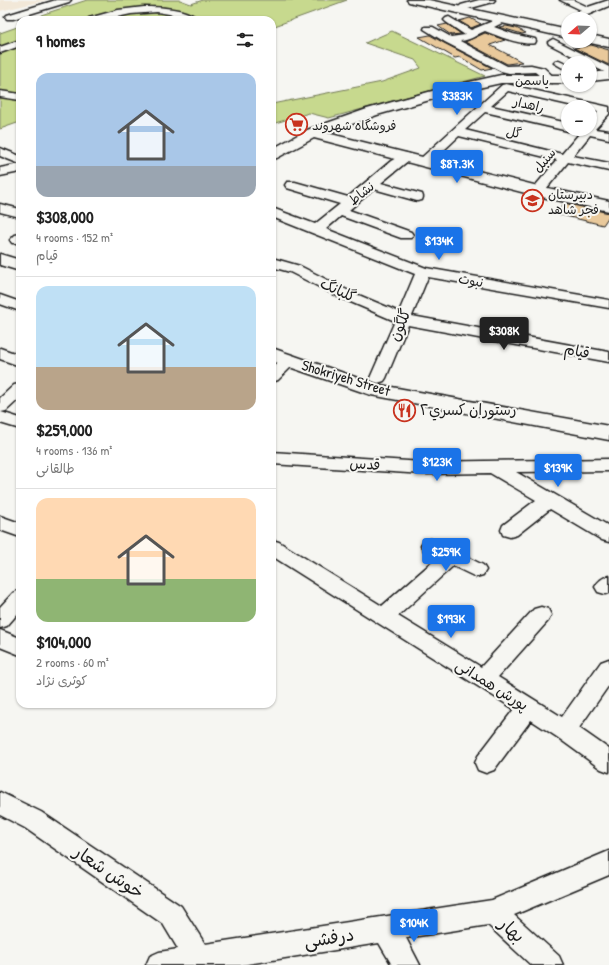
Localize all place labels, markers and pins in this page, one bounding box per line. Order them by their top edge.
pin: $383K [429,82,485,116]
supermarket icon: فروشگاه شهروند [283,112,309,138]
place label: فروشگاه شهروند [312,116,396,134]
pin: $87.3K [424,150,490,184]
place label: دبیرستان فجر شاهد [548,185,599,218]
school or university icon: دبیرستان فجر شاهد [519,188,545,214]
pin: $134K [411,227,467,261]
pin: $308K [476,317,532,351]
restaurant icon: رستوران کسري٢ [391,397,417,423]
place label: رستوران کسري٢ [420,399,516,421]
pin: $123K [409,448,465,482]
pin: $139K [530,454,586,488]
pin: $259K [418,538,474,572]
pin: $193K [423,605,479,639]
pin: $104K [386,909,442,943]

